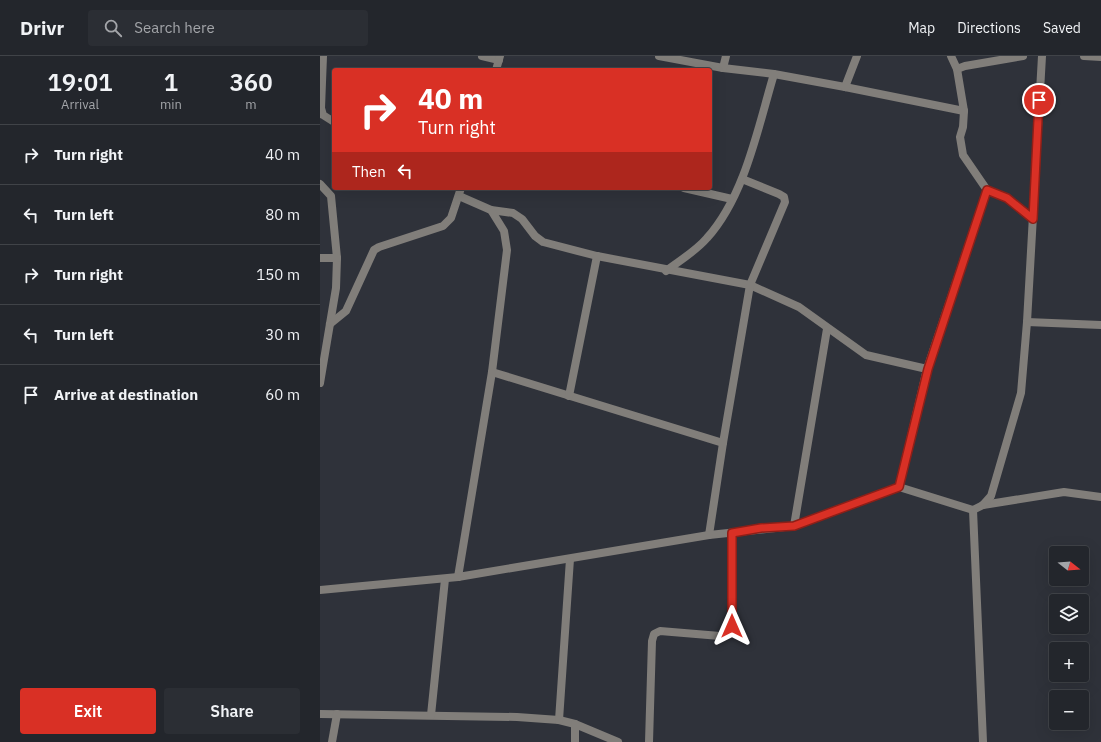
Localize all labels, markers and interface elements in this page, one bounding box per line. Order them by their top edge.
search box [88,10,368,46]
text: Drivr [20,16,64,40]
icon: search [102,17,124,39]
text: Search here [134,18,215,37]
text: Map [908,19,935,37]
text: Directions [957,19,1021,37]
text: Saved [1043,19,1081,37]
text: 19:01 [47,66,113,98]
text: 1 [164,66,178,98]
text: 360 [229,66,273,98]
text: 40 m [418,80,483,117]
pin [1022,83,1056,117]
icon: right [352,84,404,136]
icon: arrive [1028,89,1050,111]
text: Arrival [61,96,99,113]
text: min [160,96,182,113]
text: m [245,96,257,113]
text: Turn right [418,116,496,139]
icon: right [20,144,42,166]
text: Turn right [54,145,123,164]
text: 40 m [265,145,300,164]
icon: left [394,160,416,182]
text: Then [352,162,386,181]
icon: left [20,204,42,226]
text: Turn left [54,205,114,224]
text: 80 m [265,205,300,224]
icon: right [20,264,42,286]
text: Turn right [54,265,123,284]
text: 150 m [256,265,300,284]
icon: left [20,324,42,346]
text: Turn left [54,325,114,344]
text: 30 m [265,325,300,344]
icon: arrive [20,384,42,406]
text: Arrive at destination [54,385,198,404]
text: 60 m [265,385,300,404]
north arrow [1049,546,1089,586]
map controls [1049,546,1089,730]
button: layers [1049,594,1089,634]
position arrow [711,605,753,647]
button: + [1049,642,1089,682]
button: Exit [20,688,156,734]
button: Share [164,688,300,734]
button: − [1049,690,1089,730]

